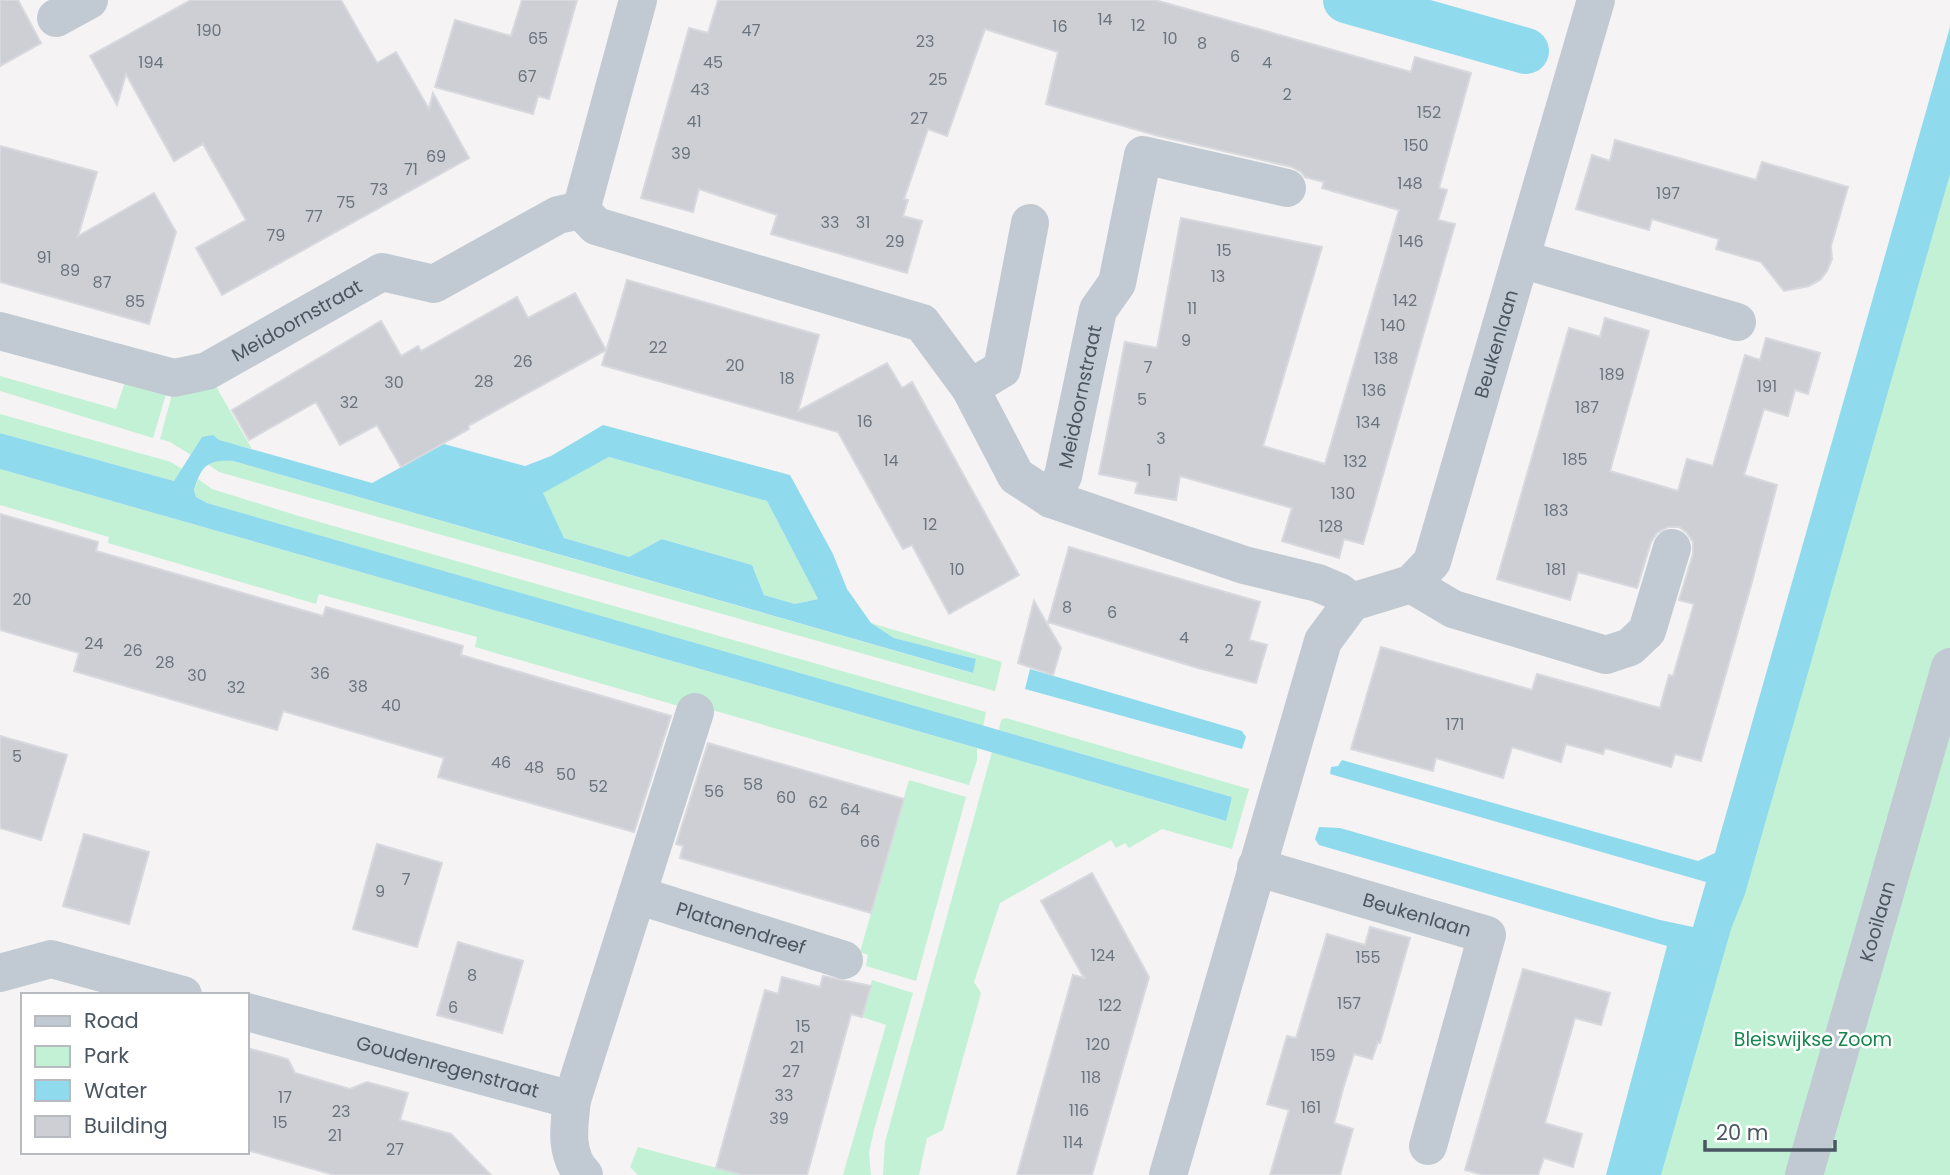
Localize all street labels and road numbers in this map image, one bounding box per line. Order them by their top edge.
street label: Meidoornstraat [227,273,367,368]
street label: Beukenlaan [1468,286,1525,401]
street label: Meidoornstraat [1052,323,1108,471]
street label: Kooilaan [1853,878,1902,965]
street label: Beukenlaan [1360,886,1475,944]
street label: Platanendreef [673,895,809,961]
street label: Goudenregenstraat [353,1029,542,1104]

